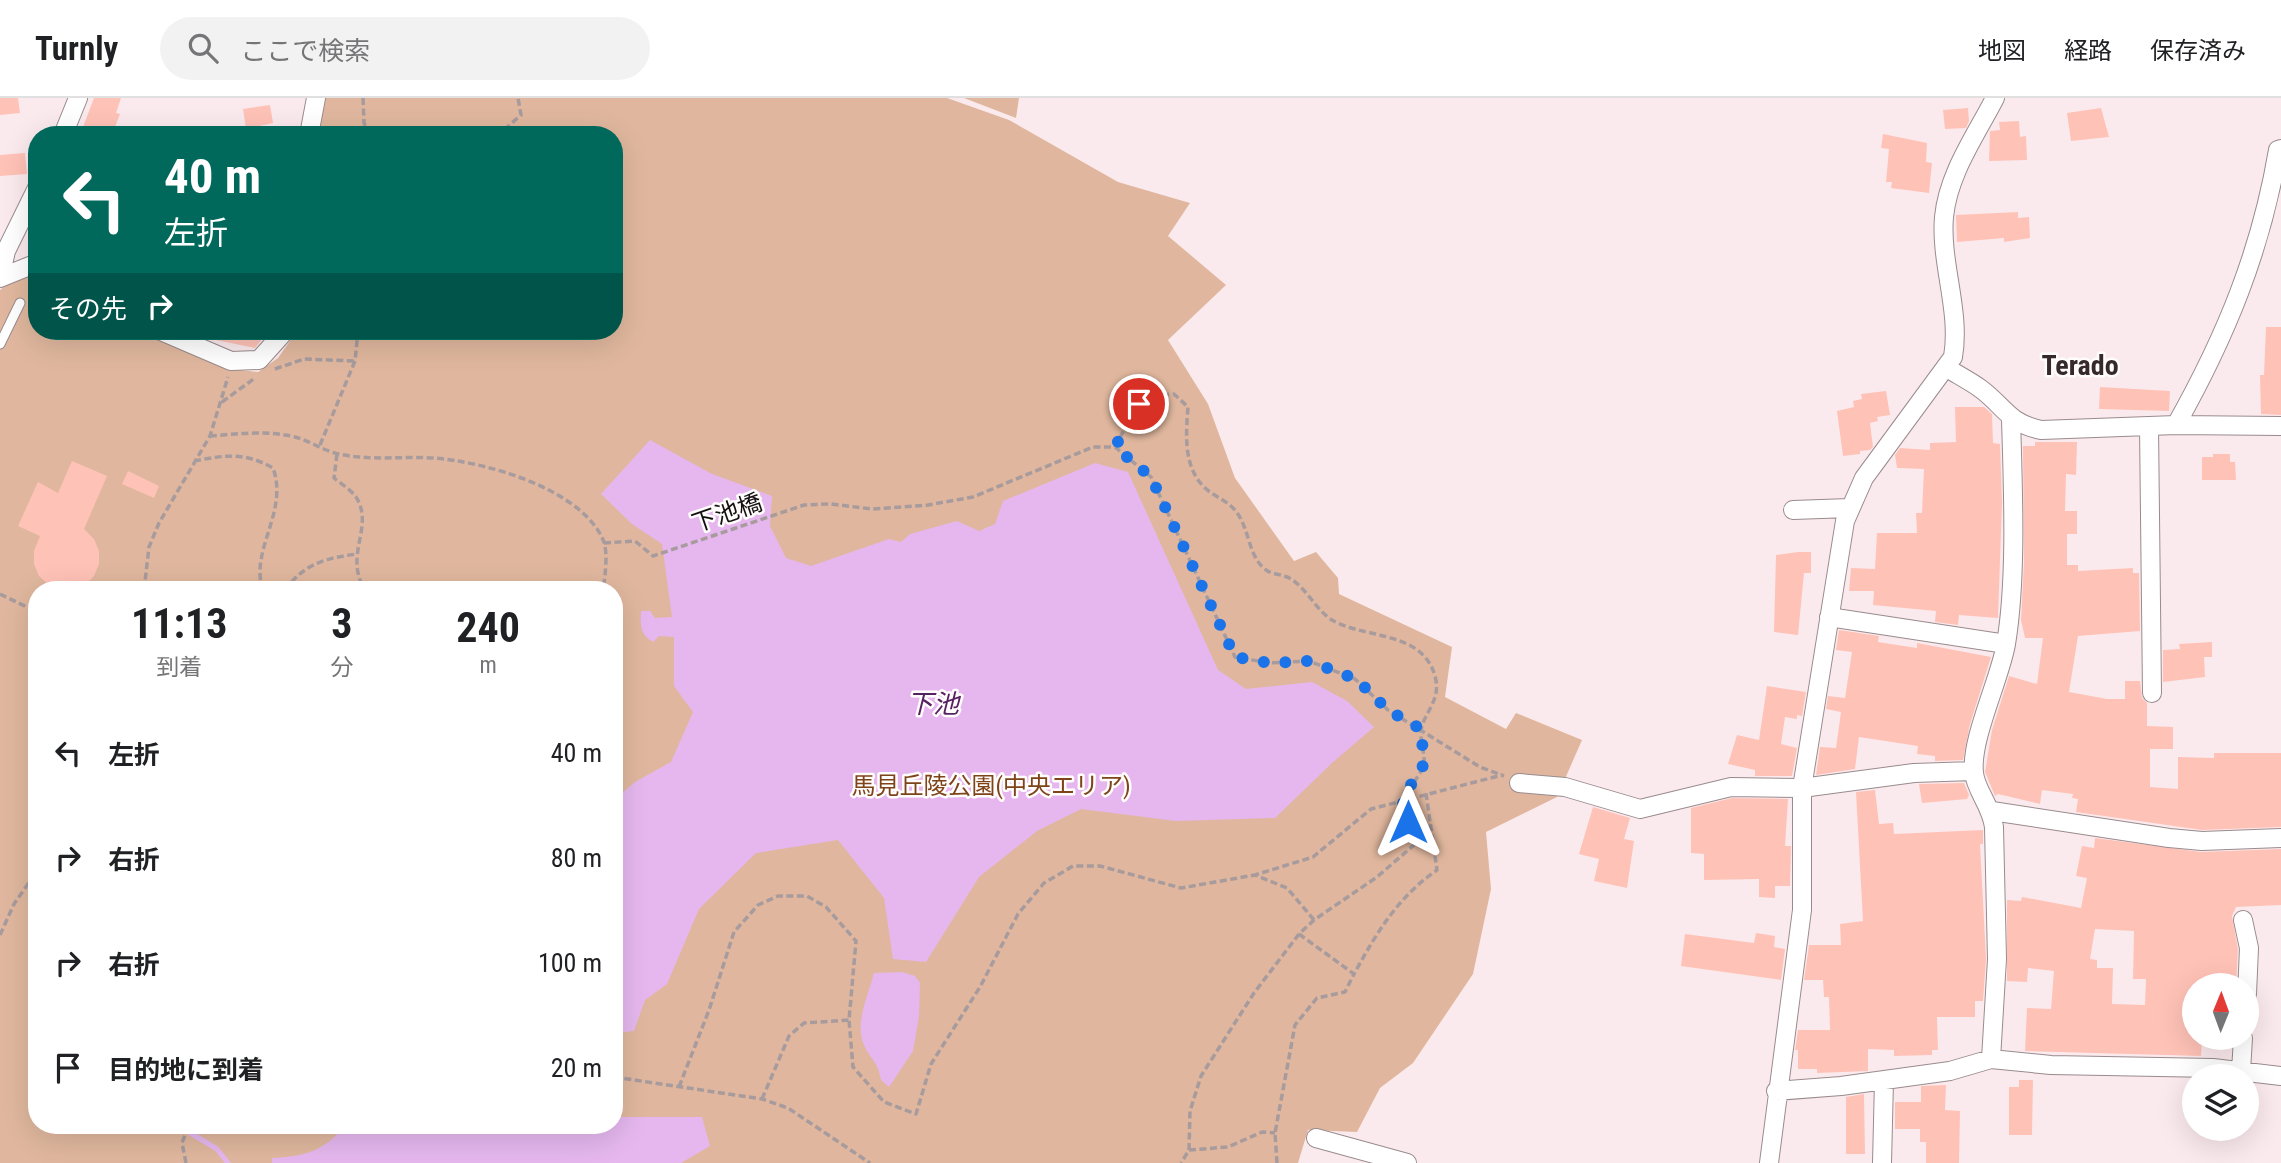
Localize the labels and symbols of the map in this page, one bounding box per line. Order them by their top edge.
district label: Terado [2041,349,2119,382]
pin [1109,374,1169,434]
street label: 下池橋 [688,488,766,538]
water label: 下池 [907,689,962,719]
park label: 馬見丘陵公園(中央エリア) [851,772,1131,800]
position arrow [1371,785,1445,859]
north arrow [2182,973,2259,1050]

